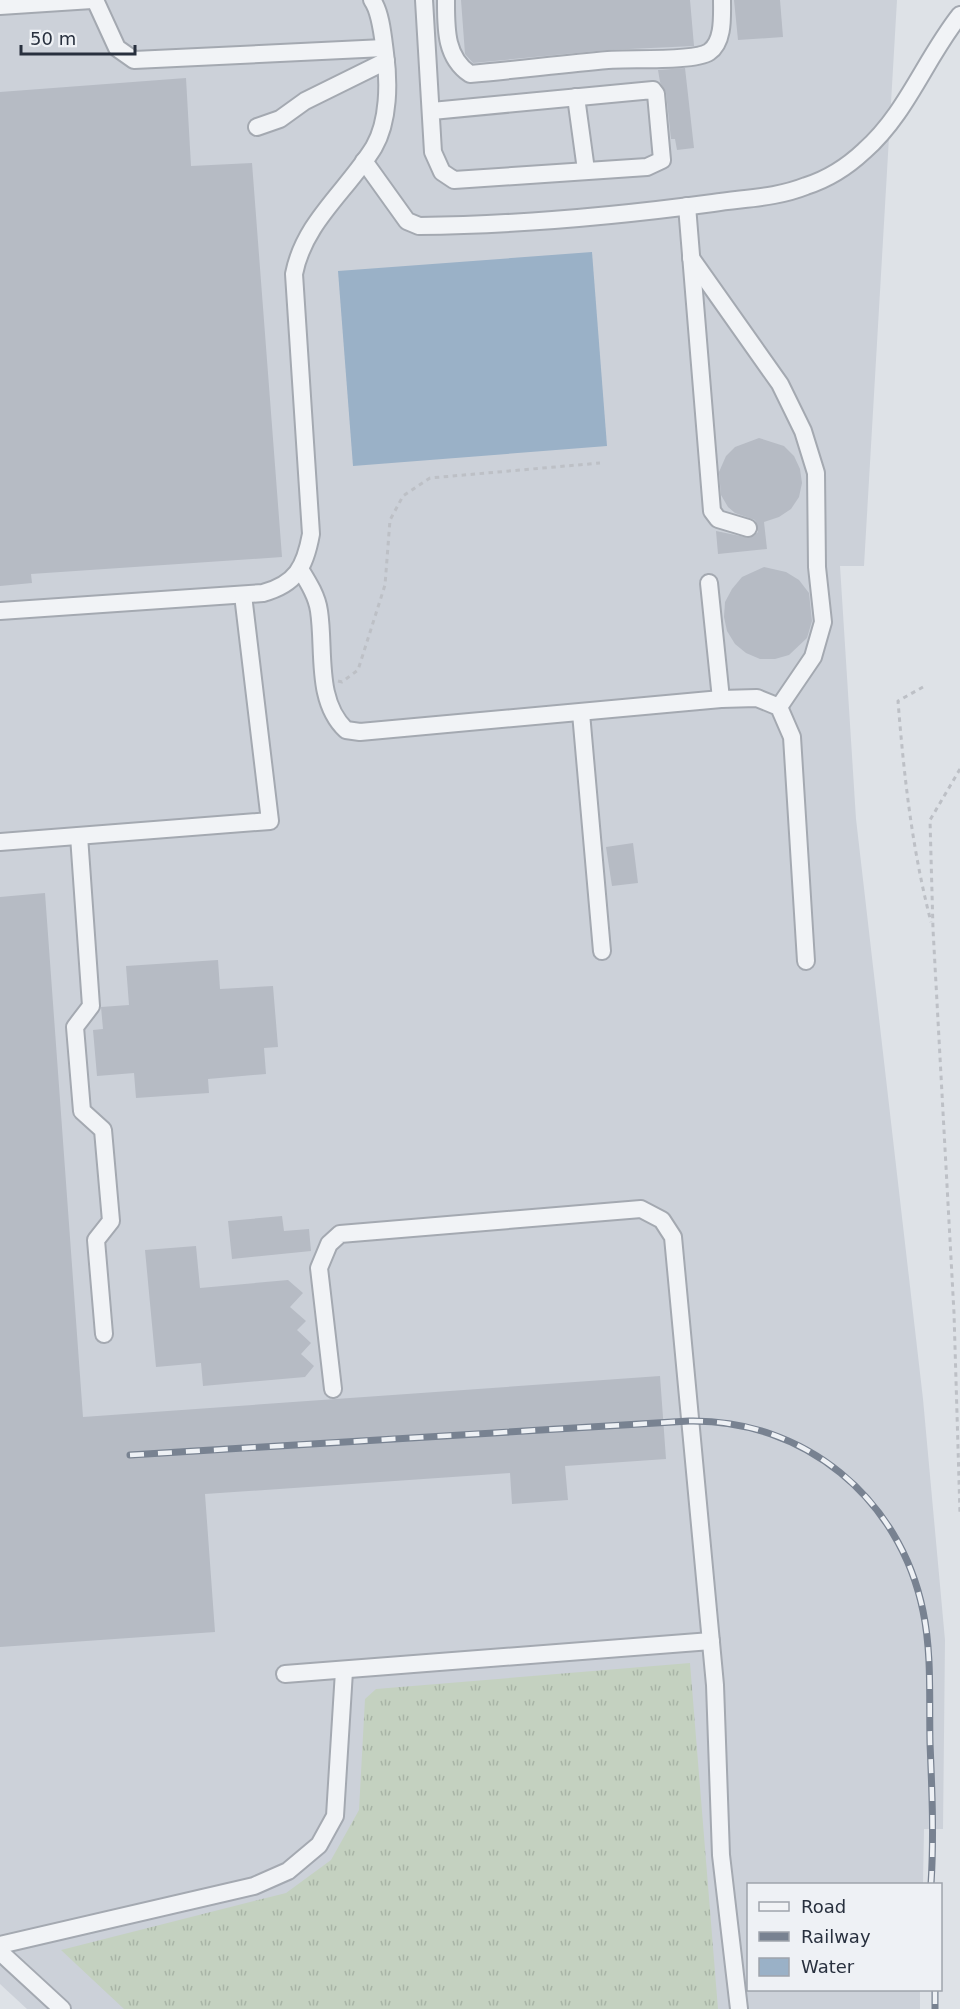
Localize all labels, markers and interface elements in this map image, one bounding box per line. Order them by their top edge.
scale bar [21,18,135,56]
text: 50 m [30,28,76,49]
legend [747,1883,942,1991]
text: Road [801,1896,846,1917]
text: Railway [801,1926,871,1947]
text: Water [801,1956,855,1977]

